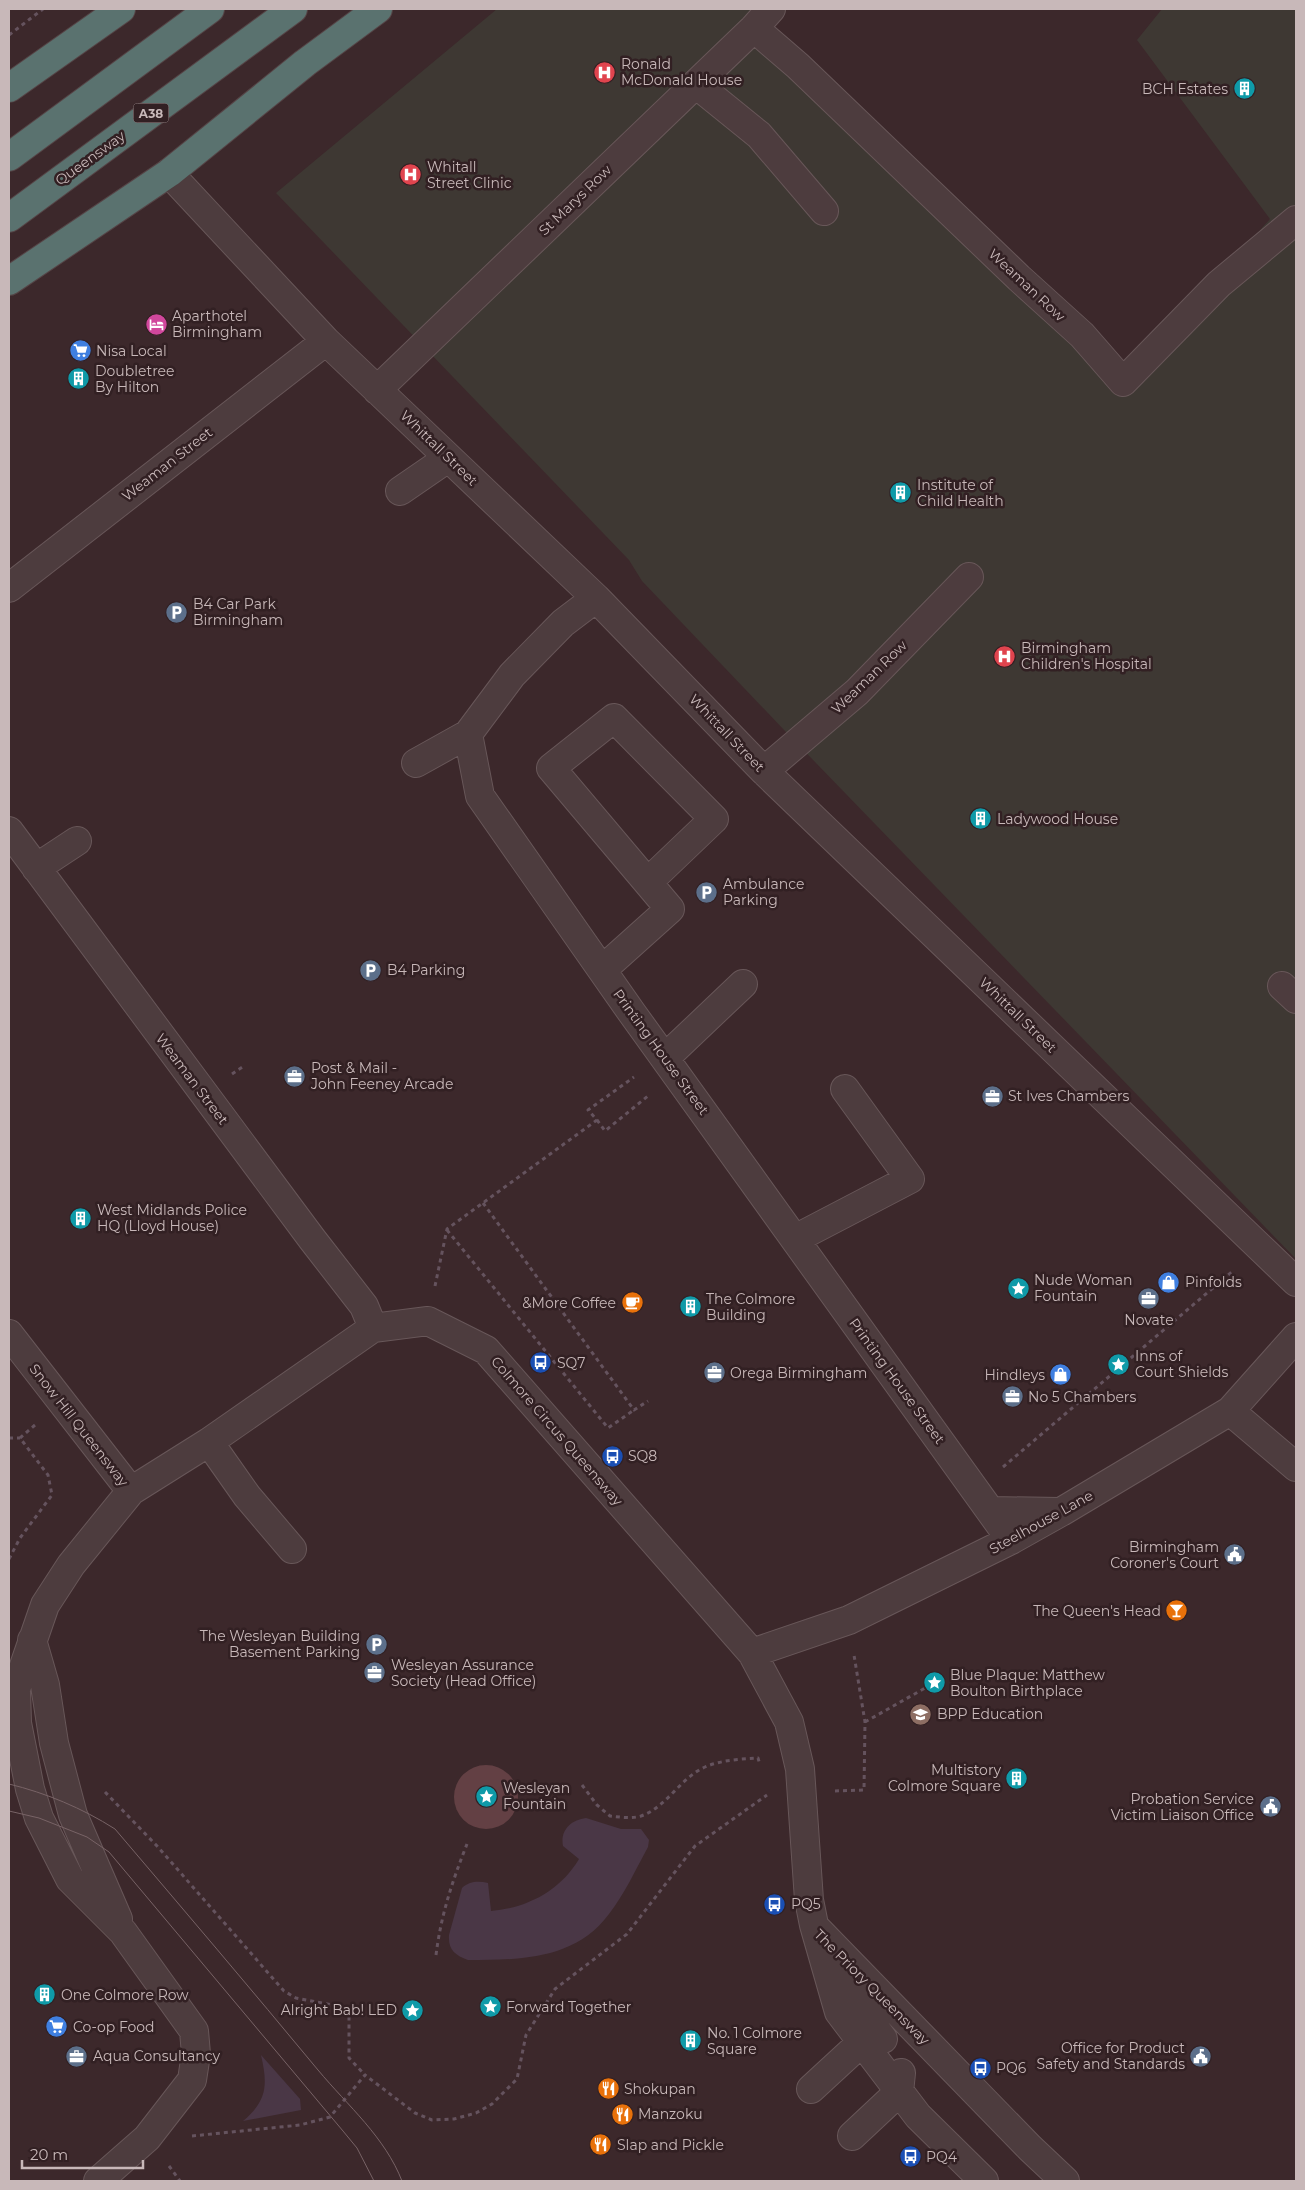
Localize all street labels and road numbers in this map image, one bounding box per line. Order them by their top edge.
road number: A38 [134,104,168,122]
street label: Queensway [52,126,129,189]
street label: St Marys Row [535,160,616,239]
street label: Weaman Row [985,245,1070,326]
street label: Whittall Street [396,406,482,490]
street label: Weaman Street [118,423,216,505]
street label: Weaman Row [827,636,911,718]
street label: Whittall Street [685,690,769,776]
street label: Whittall Street [975,973,1061,1057]
street label: Printing House Street [609,985,713,1119]
street label: Weaman Street [152,1030,232,1129]
street label: Printing House Street [845,1314,949,1448]
street label: Colmore Circus Queensway [487,1353,627,1510]
street label: Snow Hill Queensway [25,1360,133,1490]
street label: Steelhouse Lane [986,1486,1096,1558]
street label: The Priory Queensway [810,1925,934,2049]

